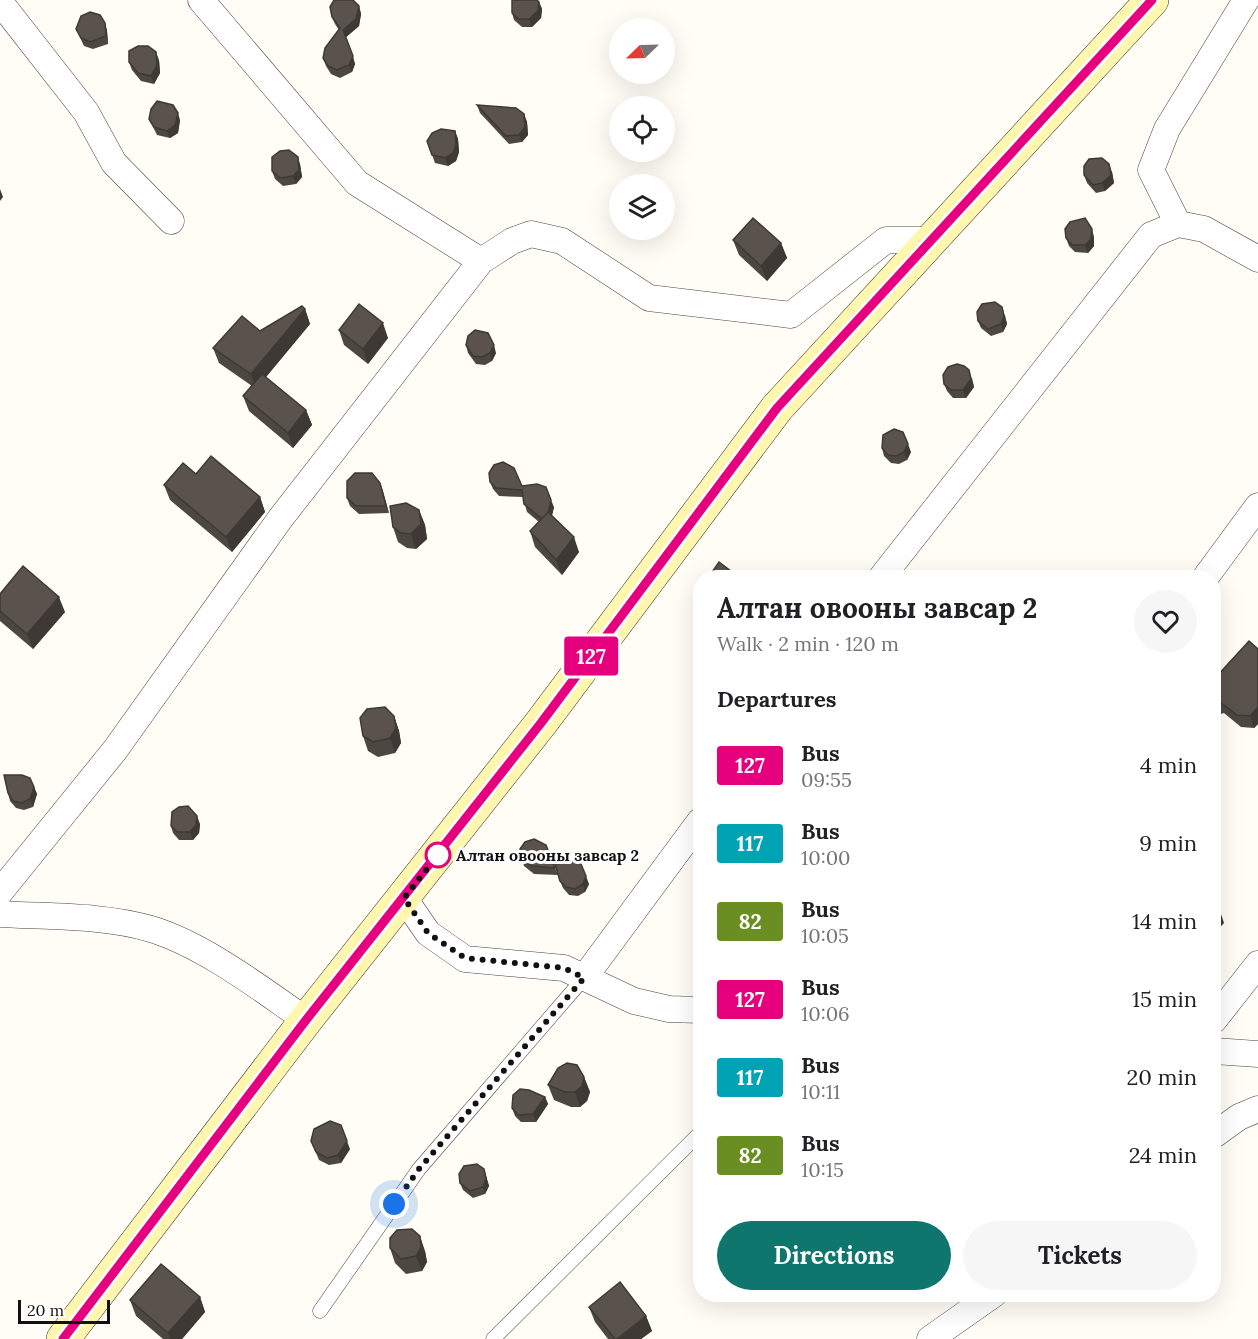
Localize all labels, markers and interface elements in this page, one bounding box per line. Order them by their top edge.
north arrow [609,18,675,84]
map controls [609,18,675,240]
button: locate [609,96,675,162]
button: layers [609,174,675,240]
text: Алтан овооны завсар 2 [717,590,1038,626]
button: heart [1134,590,1197,653]
text: Walk · 2 min · 120 m [717,631,899,656]
line badge: 127 [556,636,626,676]
text: 127 [576,643,606,670]
text: Departures [717,685,836,713]
text: Bus [801,739,840,767]
text: 4 min [1140,751,1197,779]
text: 127 [735,752,765,779]
text: 09:55 [801,767,852,792]
text: Bus [801,817,840,845]
text: 9 min [1139,829,1197,857]
text: 117 [737,830,763,857]
marker: Алтан овооны завсар 2 [425,842,451,868]
place label: Алтан овооны завсар 2 [456,845,639,865]
text: 10:00 [801,845,851,870]
text: Bus [801,895,840,923]
text: 14 min [1132,907,1197,935]
text: 82 [738,908,762,935]
text: 10:05 [801,923,849,948]
text: Bus [801,973,840,1001]
text: 15 min [1132,985,1197,1013]
text: 127 [735,986,765,1013]
text: 10:06 [801,1001,850,1026]
text: Bus [801,1051,840,1079]
text: 20 min [1127,1063,1197,1091]
text: 117 [737,1064,763,1091]
text: 10:11 [801,1079,840,1104]
text: Bus [801,1129,840,1157]
text: 24 min [1129,1141,1197,1169]
text: 82 [738,1142,762,1169]
text: 10:15 [801,1157,844,1182]
your location [379,1189,409,1219]
button: Directions [717,1221,951,1290]
button: Tickets [963,1221,1197,1290]
scale bar [18,1297,110,1324]
text: 20 m [27,1300,64,1320]

